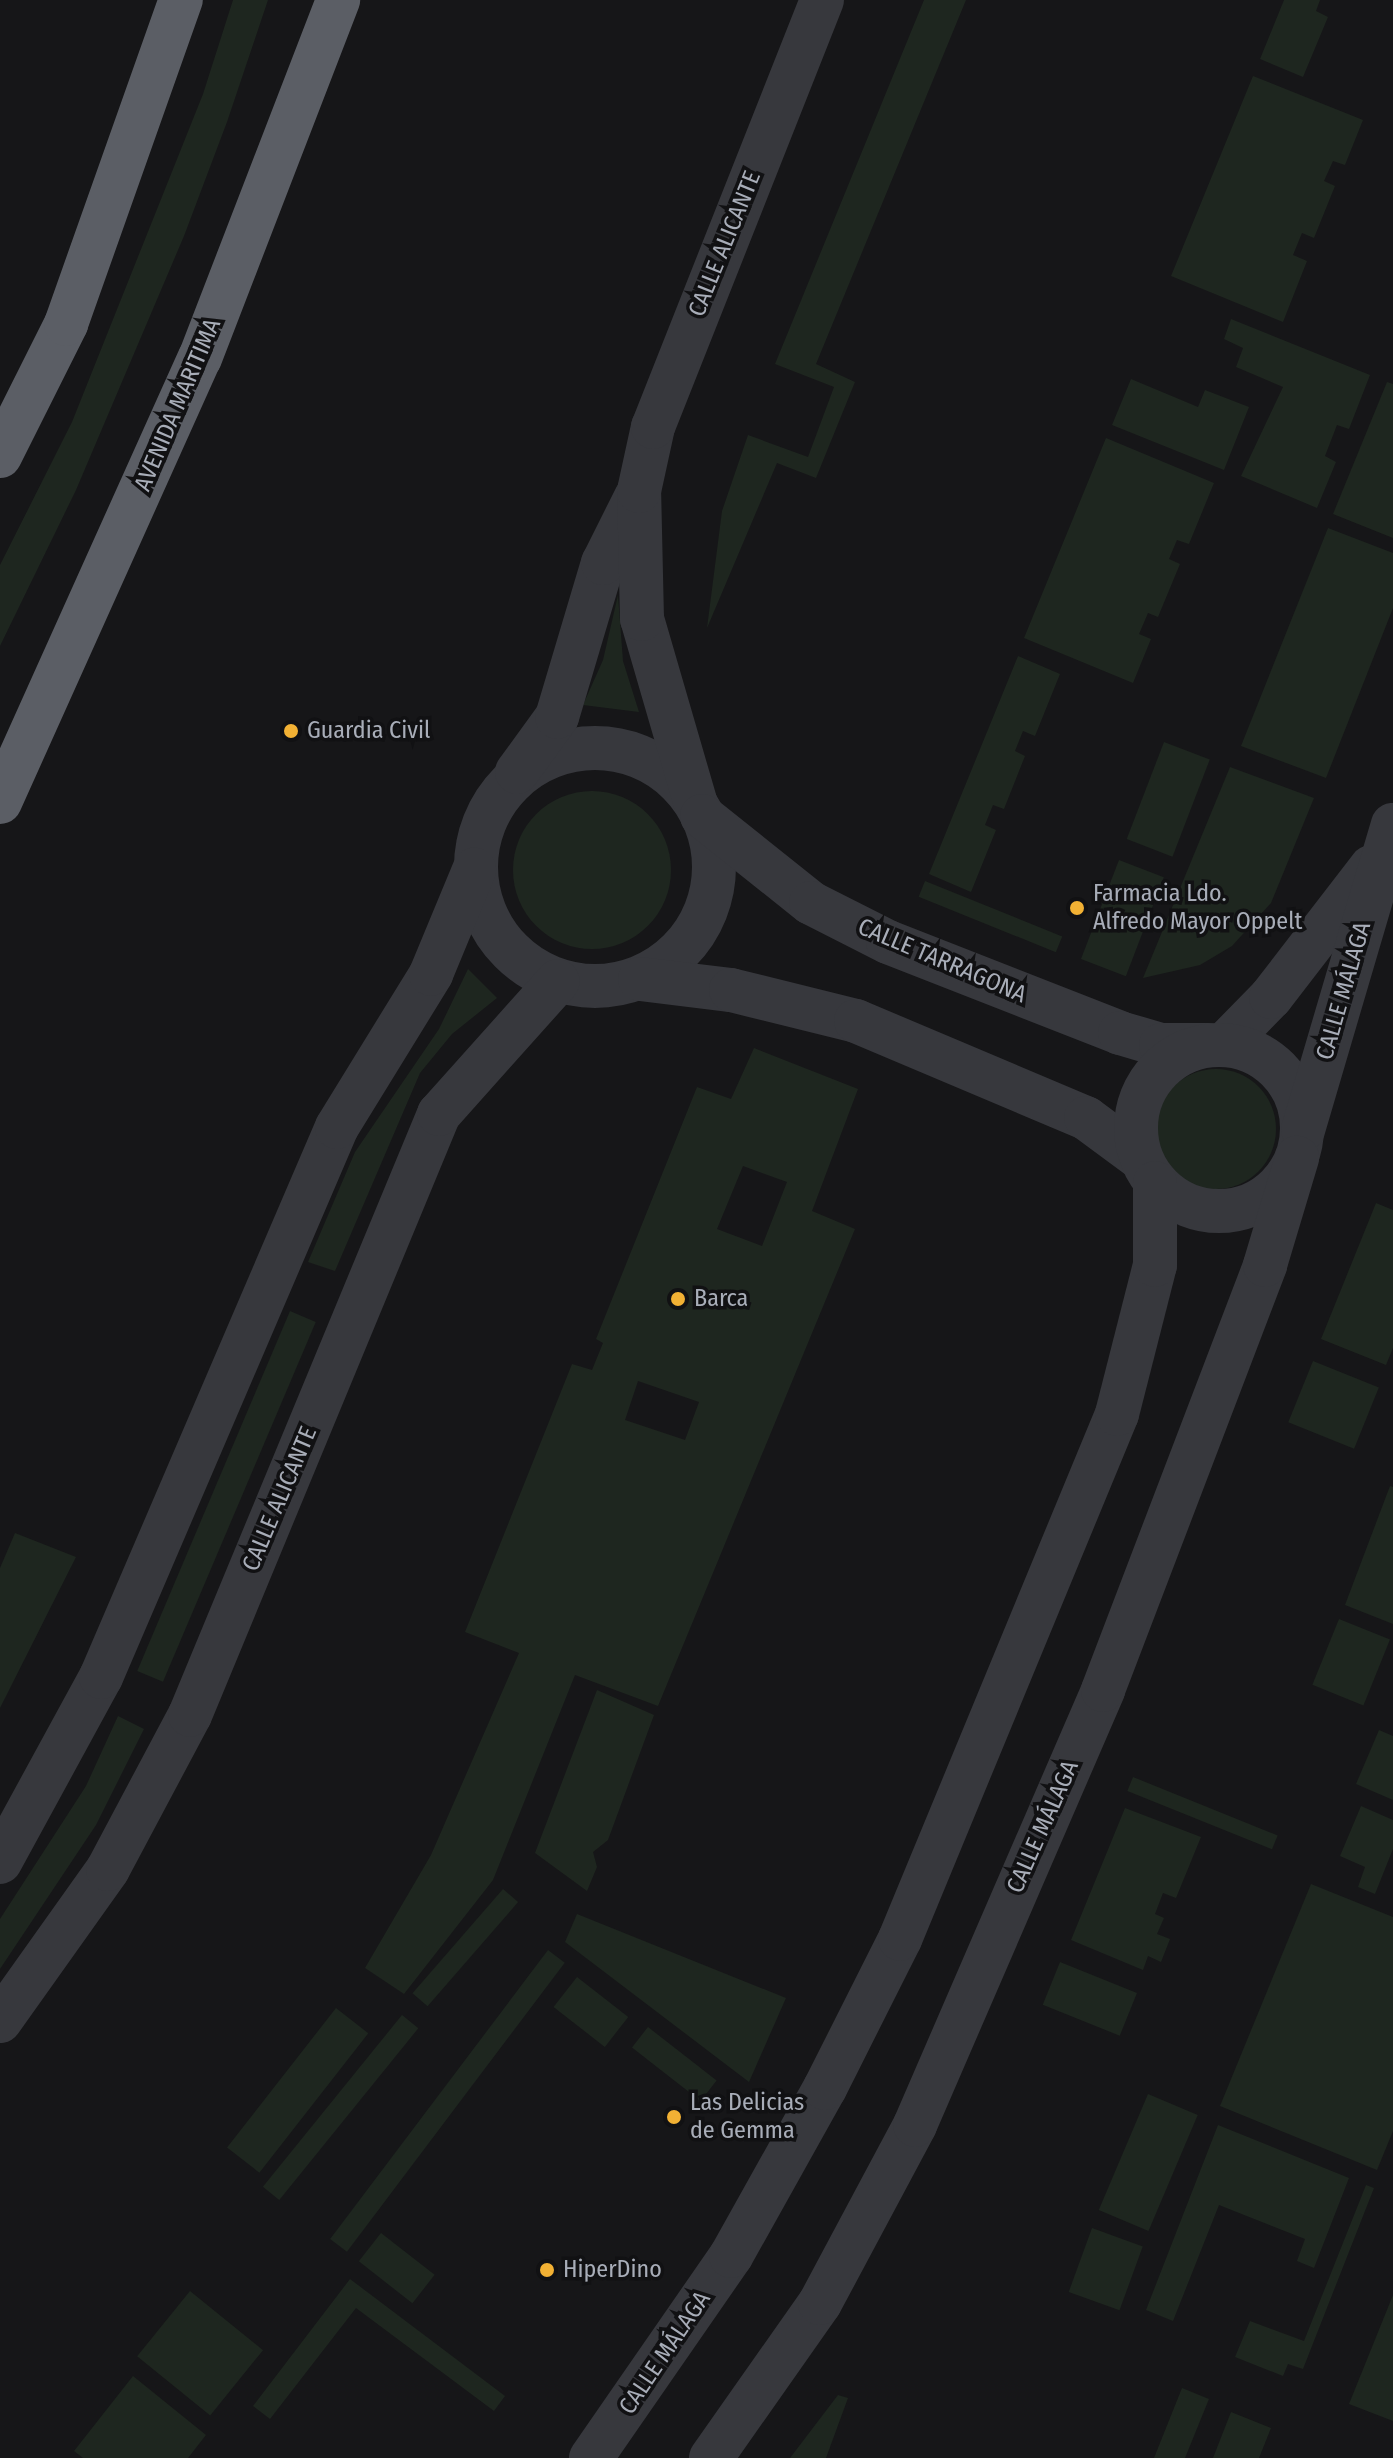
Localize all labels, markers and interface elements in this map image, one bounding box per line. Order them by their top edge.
street label: CALLE ALICANTE [683,167,767,321]
street label: AVENIDA MARITIMA [129,314,227,496]
place label: Guardia Civil [307,717,430,745]
marker: Guardia Civil [282,722,300,740]
place label: Farmacia Ldo. Alfredo Mayor Oppelt [1093,880,1302,936]
marker: Farmacia Ldo. Alfredo Mayor Oppelt [1068,899,1086,917]
street label: CALLE TARRAGONA [853,913,1031,1009]
street label: CALLE MÁLAGA [1311,919,1377,1063]
place label: Barca [694,1285,748,1313]
marker: Barca [669,1290,687,1308]
street label: CALLE ALICANTE [237,1422,323,1576]
street label: CALLE MÁLAGA [1001,1756,1085,1898]
place label: Las Delicias de Gemma [690,2089,804,2145]
marker: Las Delicias de Gemma [665,2108,683,2126]
place label: HiperDino [563,2256,662,2284]
marker: HiperDino [538,2261,556,2279]
street label: CALLE MÁLAGA [613,2286,717,2420]

